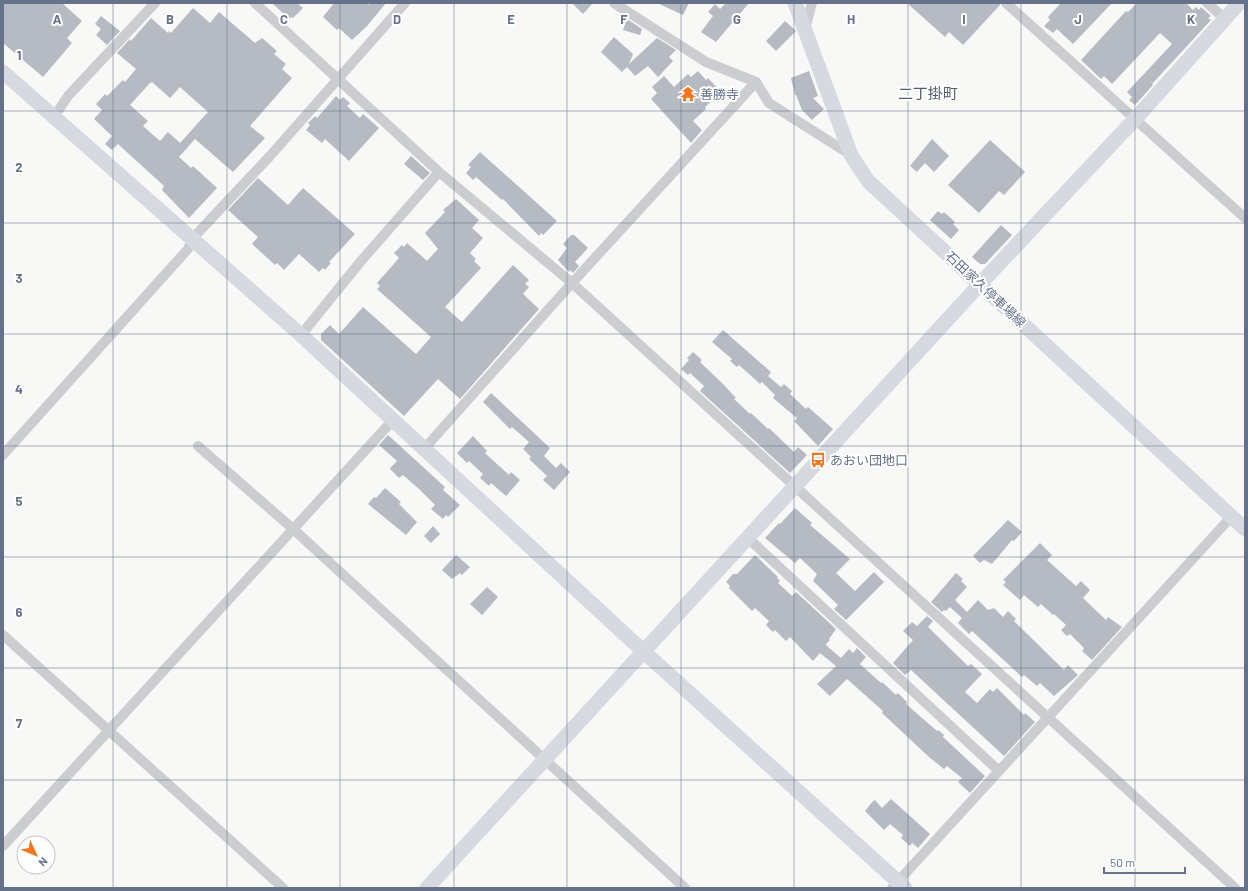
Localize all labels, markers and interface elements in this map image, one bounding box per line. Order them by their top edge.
text: A [53,11,62,27]
text: B [166,11,174,27]
text: C [280,11,288,27]
text: D [393,11,401,27]
text: E [507,11,515,27]
text: F [620,11,628,27]
text: G [733,11,741,27]
text: H [847,11,855,27]
text: I [962,11,966,27]
text: J [1074,11,1082,27]
text: K [1187,11,1195,27]
text: 1 [17,47,21,63]
district label: 二丁掛町 [898,84,958,102]
temple icon: 善勝寺 [679,85,697,103]
place label: 善勝寺 [700,86,739,102]
text: 2 [15,159,23,175]
street label: 石田家久停車場線 [943,248,1029,330]
text: 3 [15,270,23,286]
text: 4 [15,381,23,397]
bus stop icon: あおい団地口 [809,451,827,469]
place label: あおい団地口 [830,452,908,468]
text: 5 [15,493,23,509]
text: 6 [16,604,23,620]
text: 7 [16,715,23,731]
north arrow [16,835,56,875]
scale bar [1104,849,1185,875]
text: N [36,855,51,869]
text: 50 m [1110,855,1135,869]

